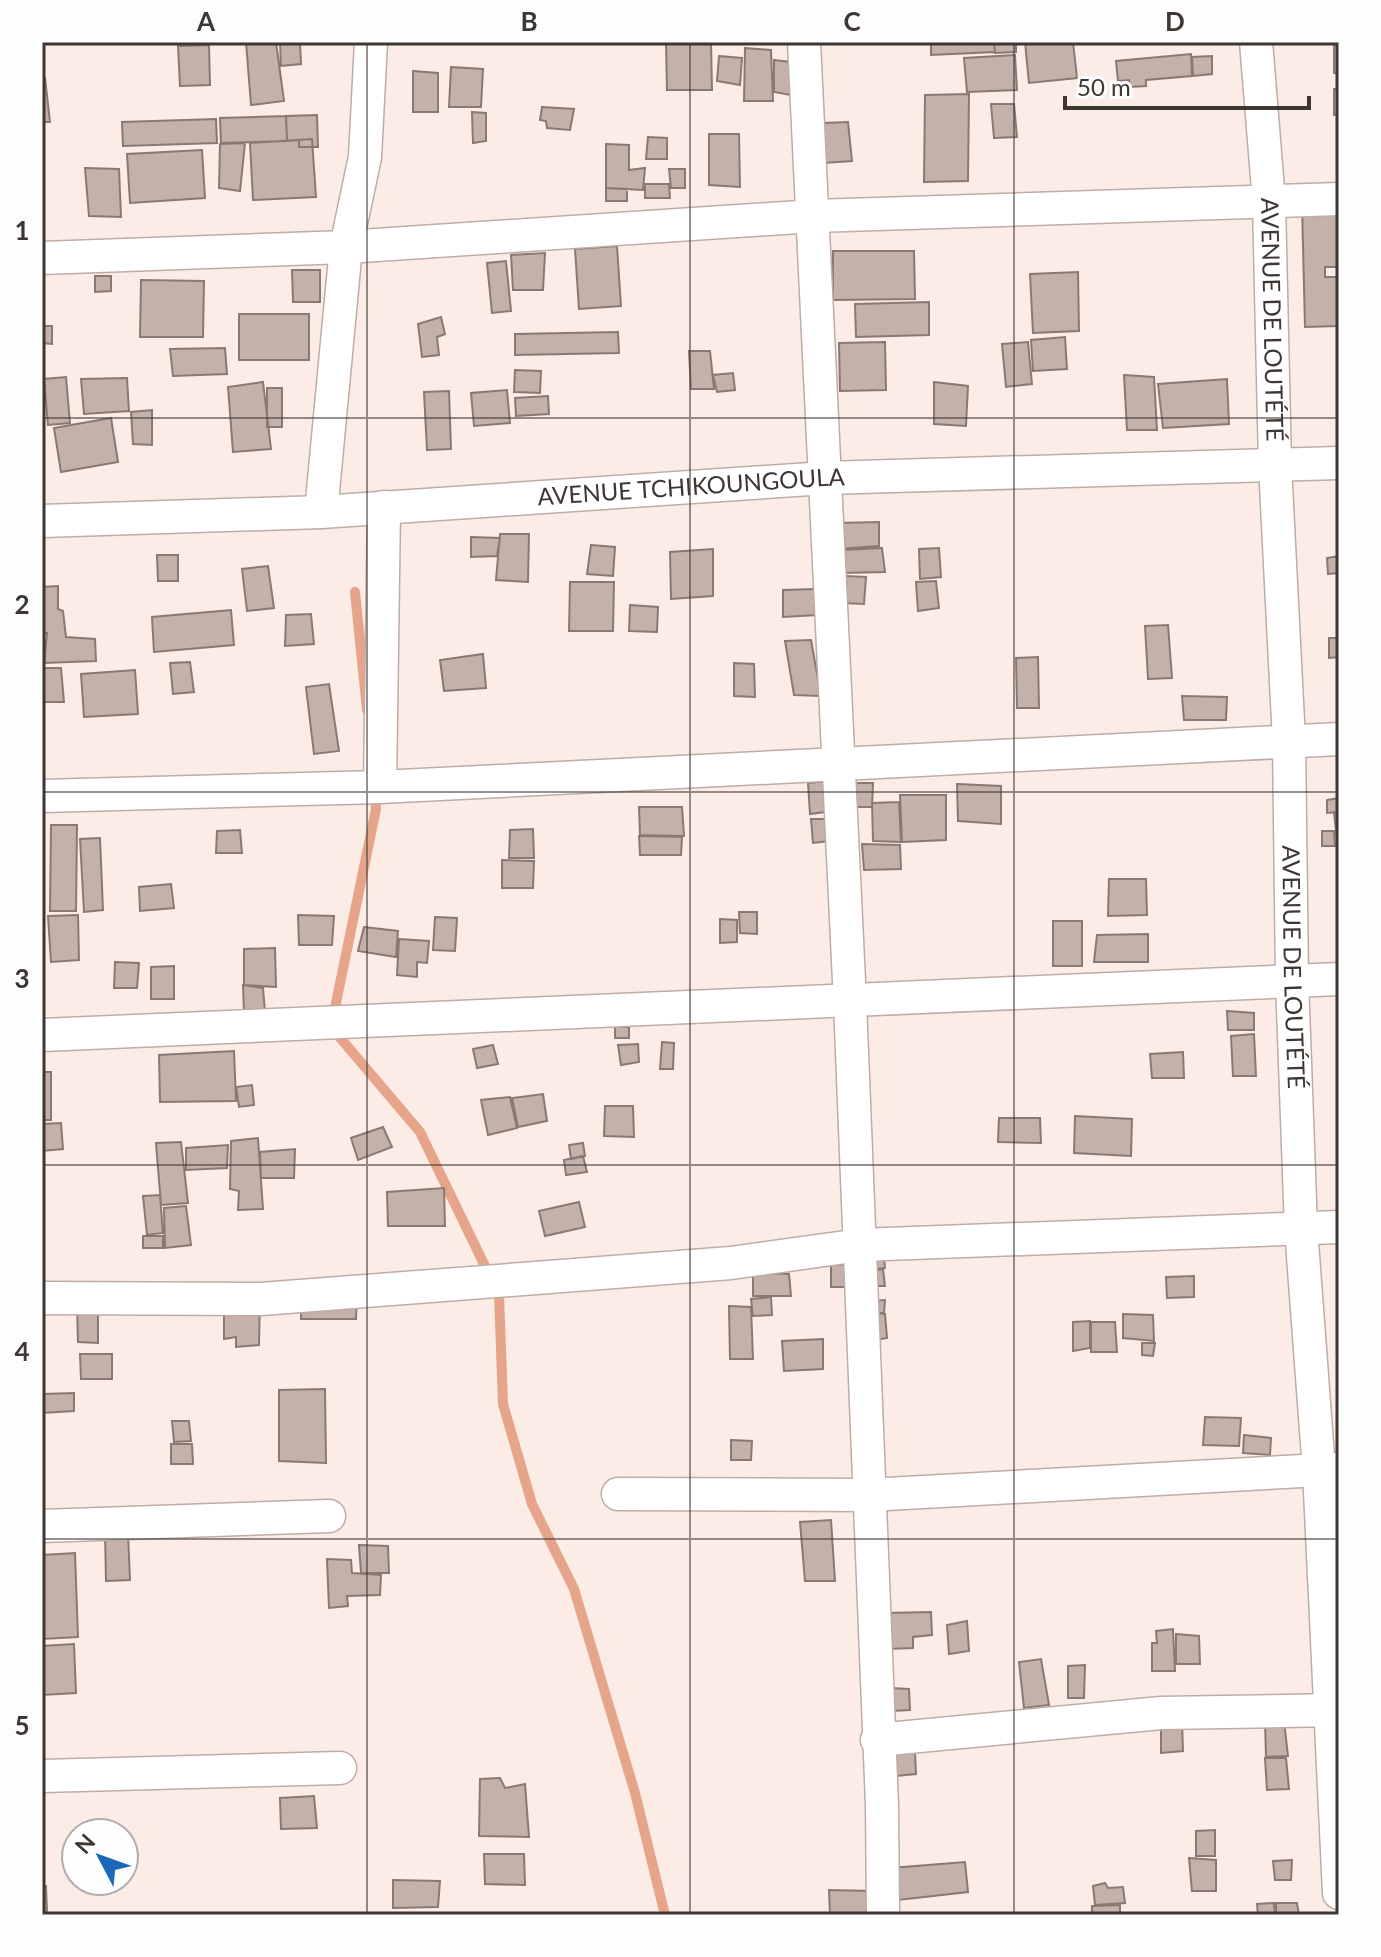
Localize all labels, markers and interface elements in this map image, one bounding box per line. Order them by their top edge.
text: A [196,5,216,37]
text: B [520,5,538,37]
text: C [843,5,861,37]
text: D [1165,5,1185,37]
scale bar [1065,60,1309,110]
text: 50 m [1077,72,1131,101]
street label: AVENUE DE LOUTÉTÉ [1256,197,1290,442]
text: 1 [14,214,30,246]
street label: AVENUE TCHIKOUNGOULA [536,461,846,510]
text: 2 [14,588,30,620]
street label: AVENUE DE LOUTÉTÉ [1277,845,1312,1089]
text: 3 [14,962,30,994]
text: 4 [14,1335,30,1367]
text: 5 [14,1709,30,1741]
north arrow [60,1817,140,1897]
text: N [69,1828,100,1859]

